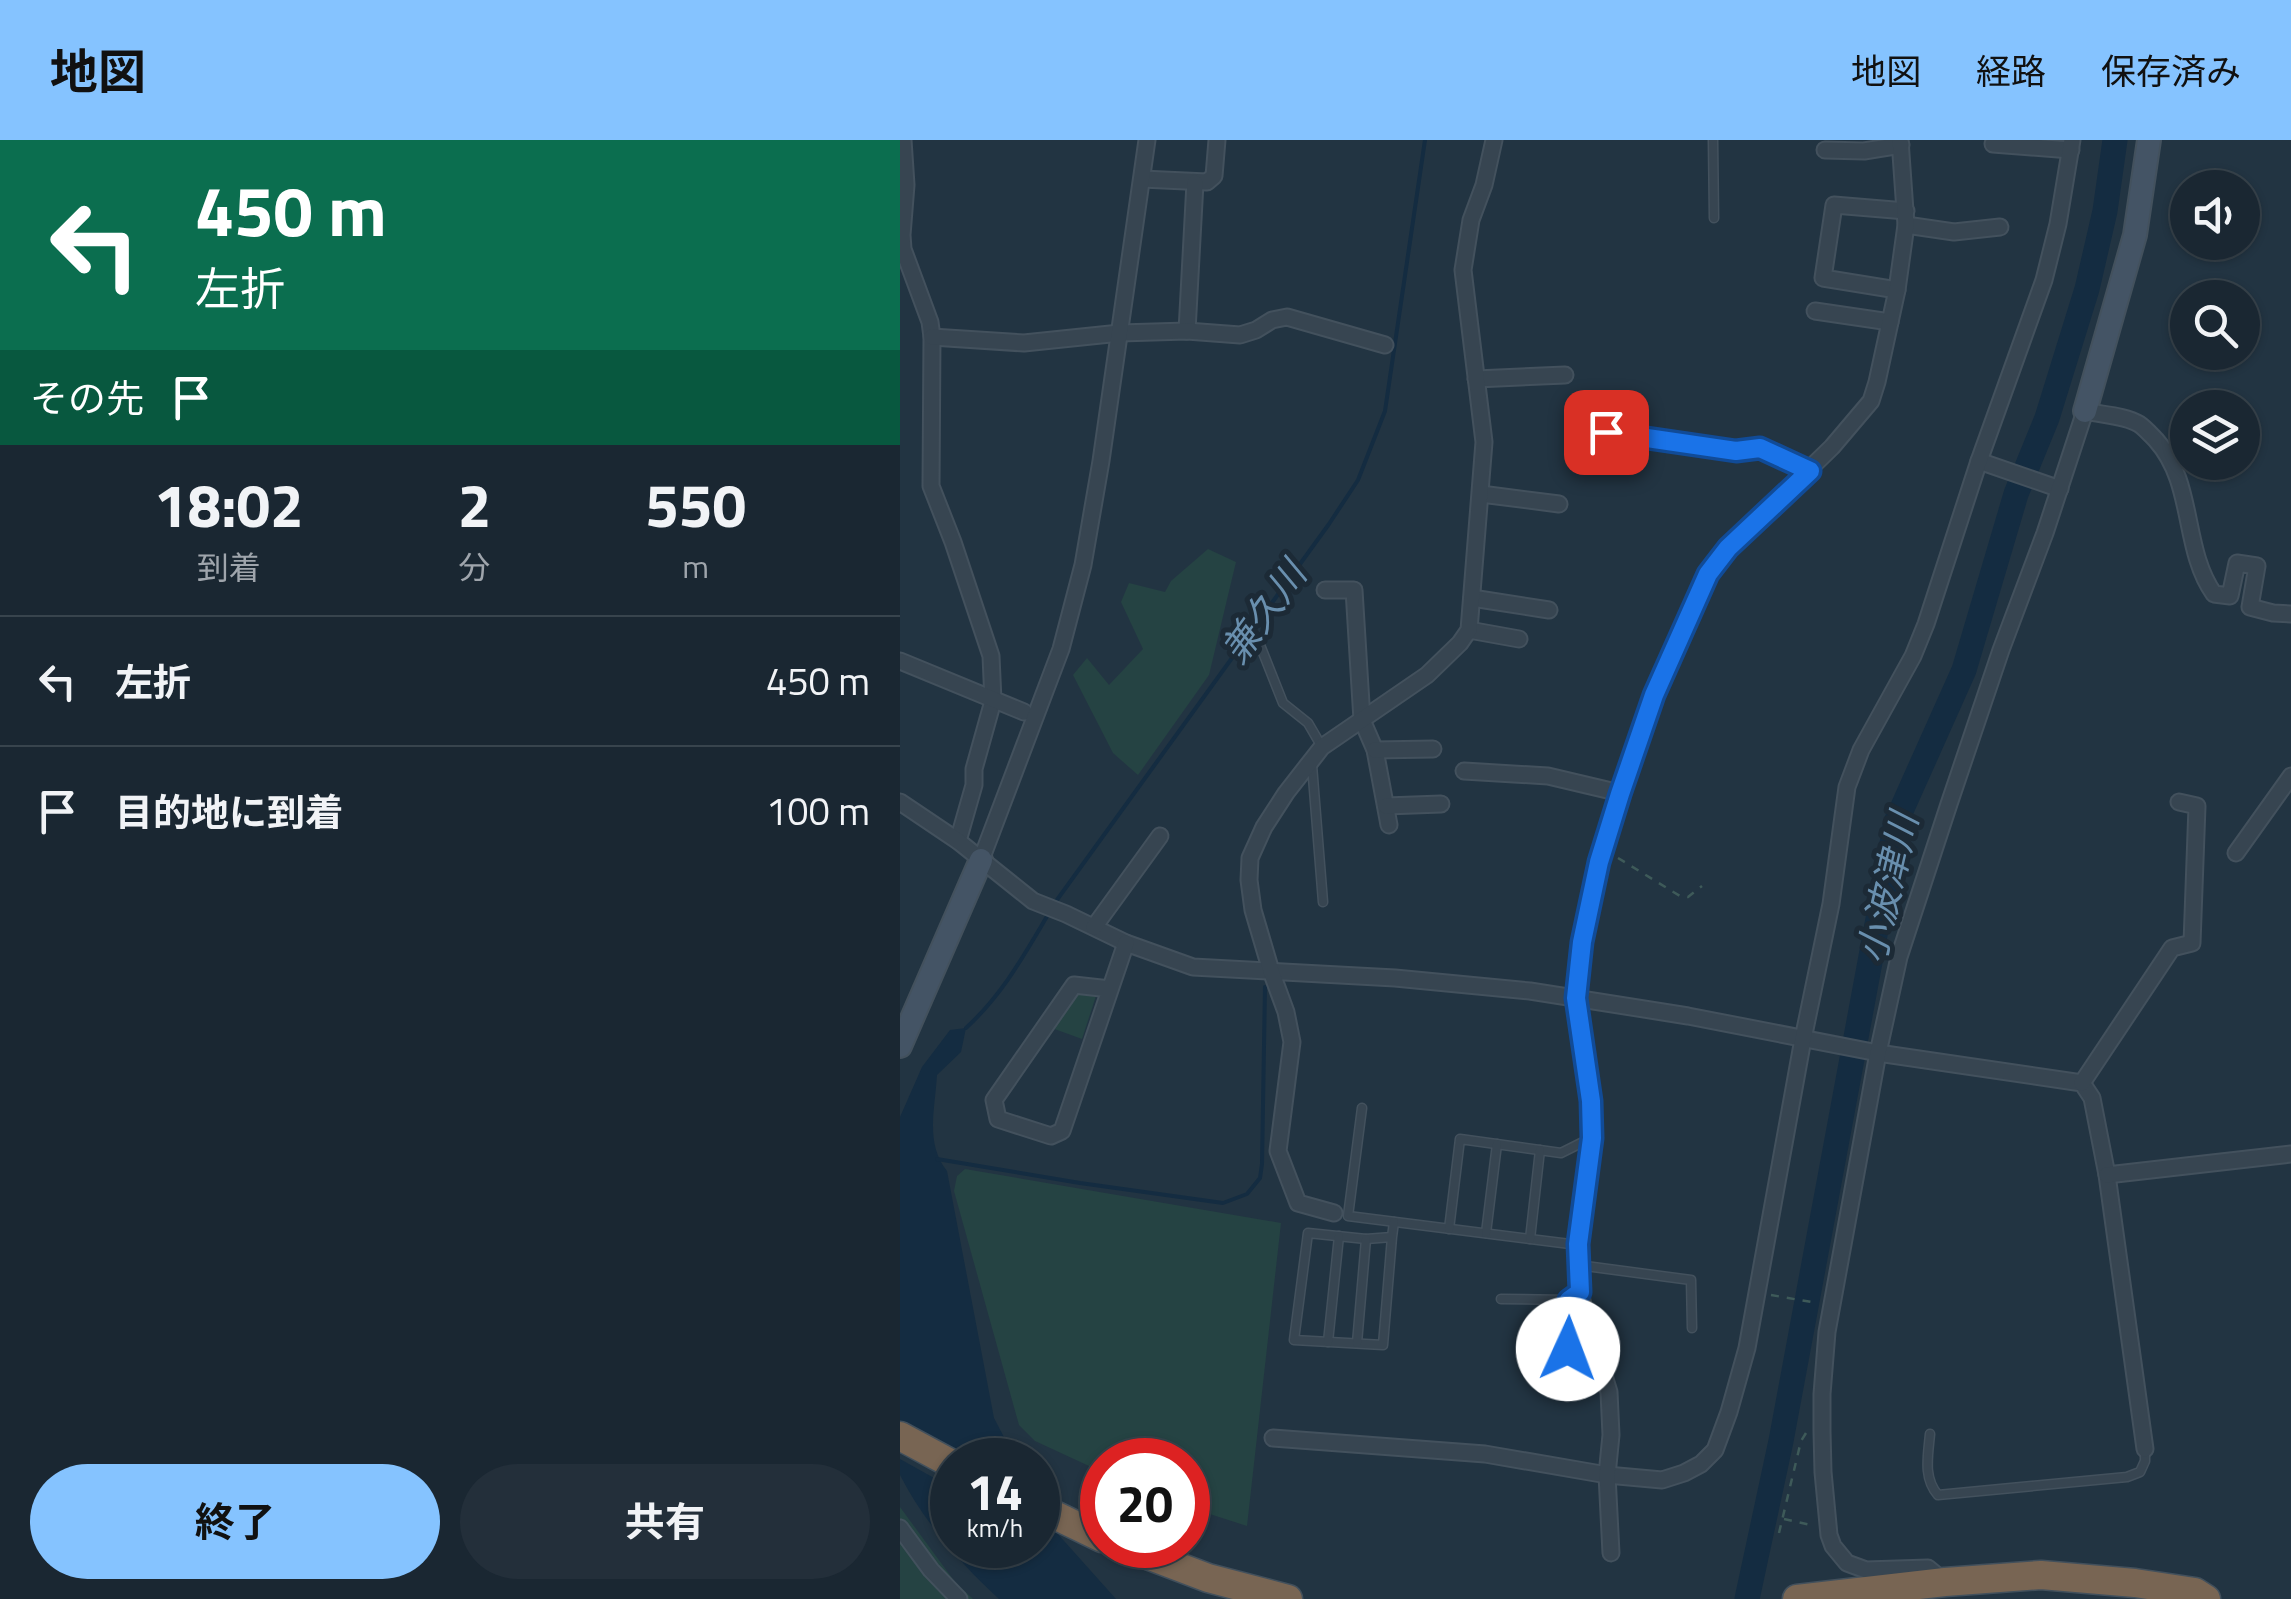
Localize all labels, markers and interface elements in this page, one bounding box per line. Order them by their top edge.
text: 地図 [50,35,146,108]
text: 地図 [1851,44,1921,98]
text: 経路 [1976,44,2046,98]
text: 保存済み [2101,44,2241,98]
text: 450 m [195,157,387,263]
map controls [2170,170,2260,480]
button: sound [2170,170,2260,260]
icon: left [30,180,160,310]
text: 左折 [195,254,285,322]
button: search [2170,280,2260,370]
text: その先 [30,369,144,427]
icon: arrive [164,370,219,425]
pin [1564,390,1649,475]
button: layers [2170,390,2260,480]
icon: arrive [1579,405,1634,460]
text: 18:02 [154,459,304,550]
text: 2 [458,459,491,550]
text: 550 [645,459,746,550]
text: m [682,542,709,590]
text: 到着 [197,543,261,591]
text: 分 [458,543,490,591]
water label: 兼久川 [1206,546,1322,675]
text: 450 m [766,652,870,710]
text: 左折 [115,653,191,711]
icon: left [30,654,85,709]
text: 100 m [766,782,870,840]
text: 目的地に到着 [115,783,343,841]
icon: arrive [30,784,85,839]
water label: 小波津川 [1842,804,1933,969]
position arrow [1516,1297,1620,1401]
speed limit sign: 20 [1080,1438,1210,1568]
text: 14 [967,1453,1023,1529]
button: 終了 [30,1464,440,1579]
button: 共有 [460,1464,870,1579]
text: km/h [967,1509,1023,1547]

